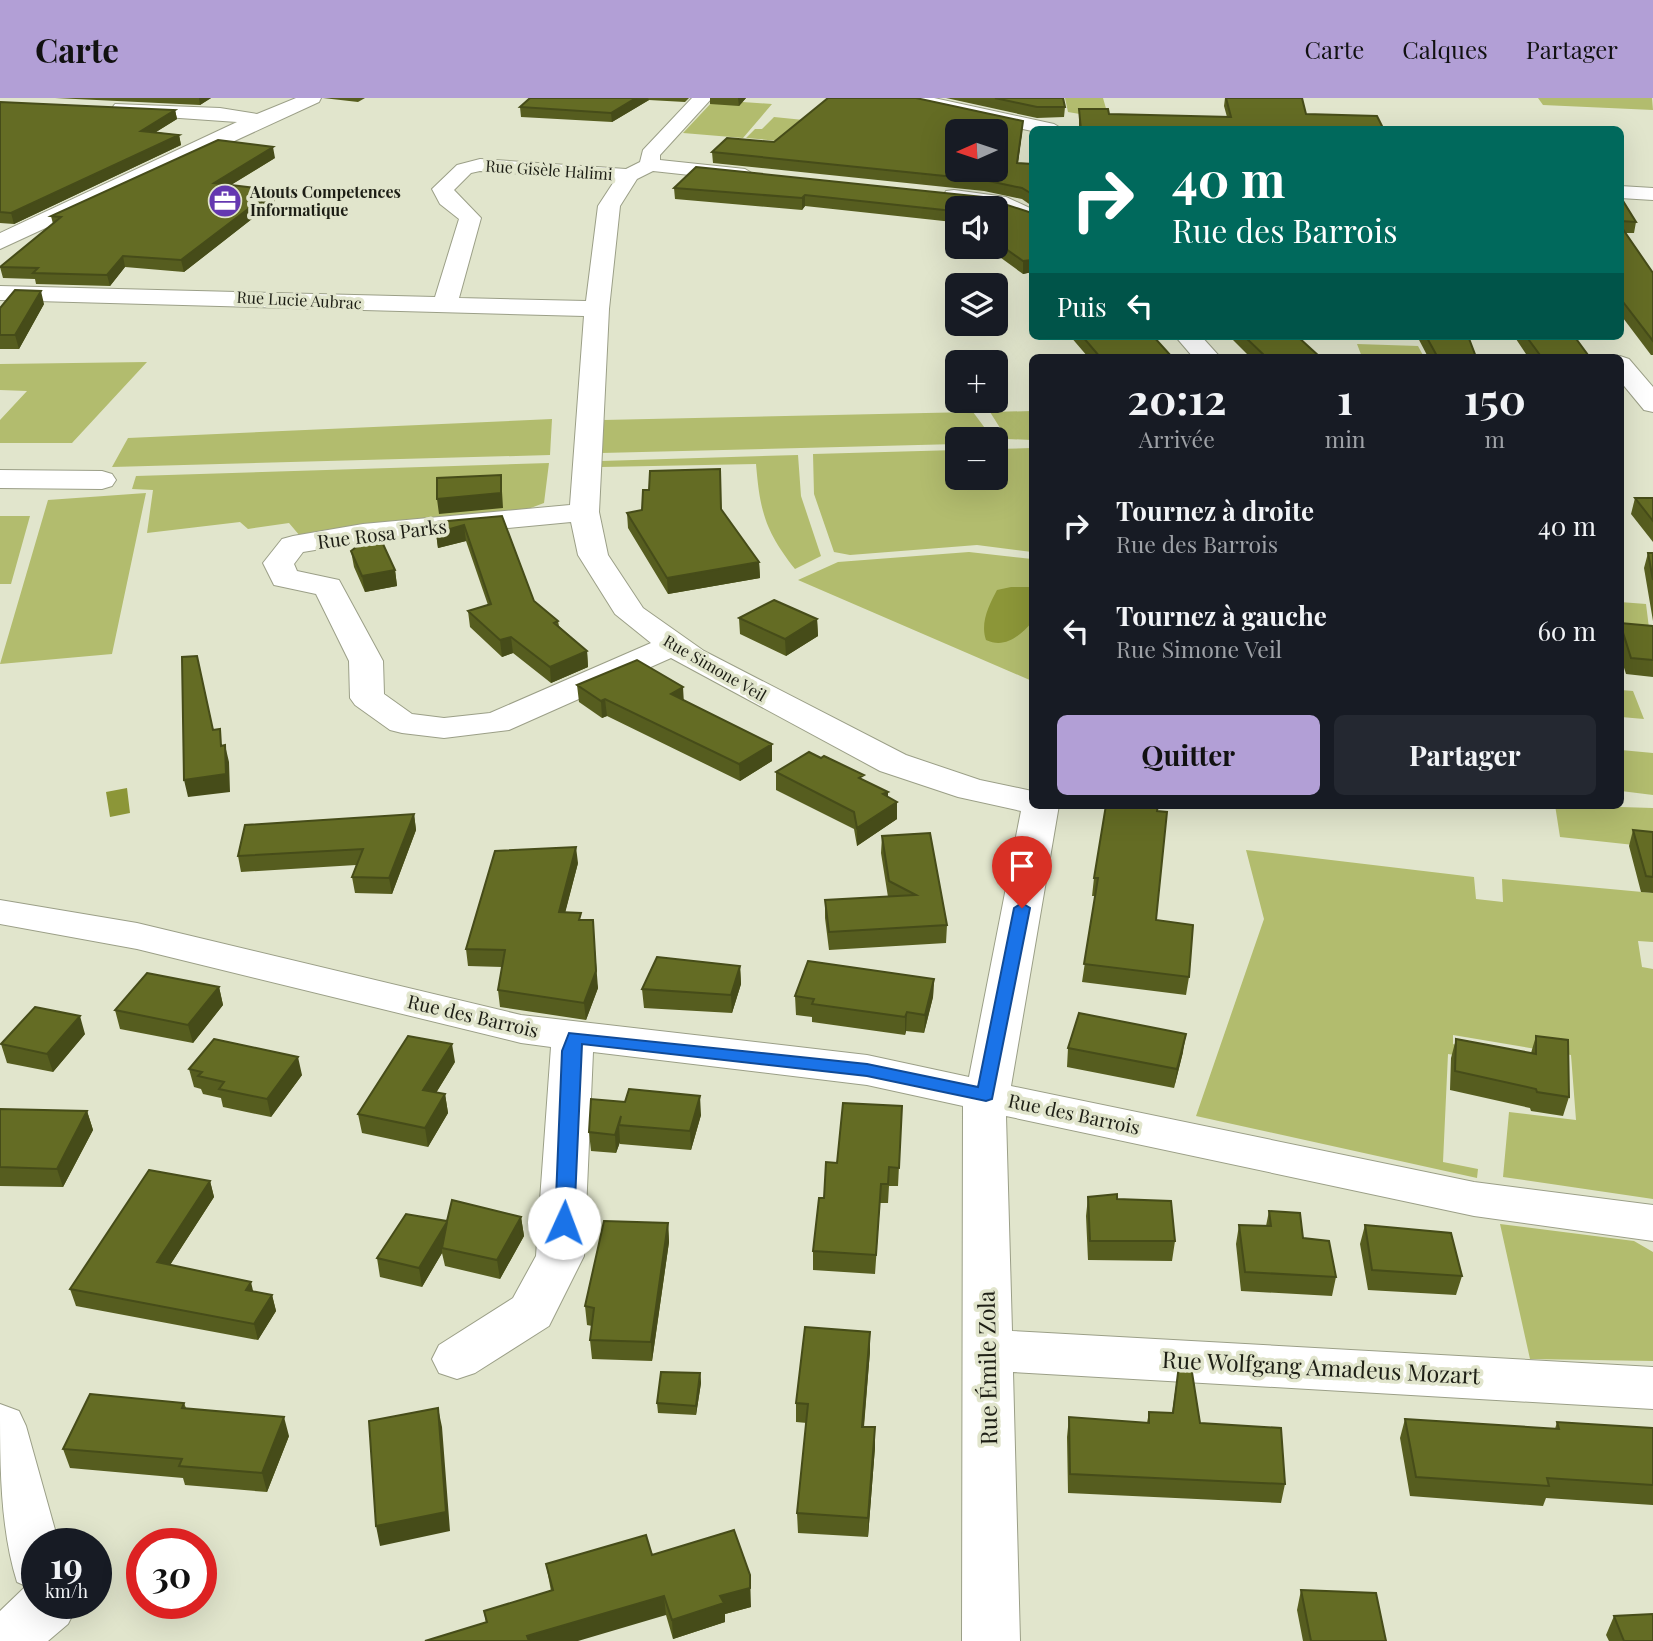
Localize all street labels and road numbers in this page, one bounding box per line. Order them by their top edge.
street label: Rue Gisèle Halimi [485,155,614,184]
street label: Rue Lucie Aubrac [236,286,362,313]
street label: Rue Rosa Parks [316,512,448,554]
street label: Rue Simone Veil [660,630,771,706]
street label: Rue des Barrois [405,987,541,1043]
street label: Rue des Barrois [1006,1086,1142,1140]
street label: Rue Émile Zola [970,1290,1003,1446]
street label: Rue Wolfgang Amadeus Mozart [1161,1343,1482,1390]

